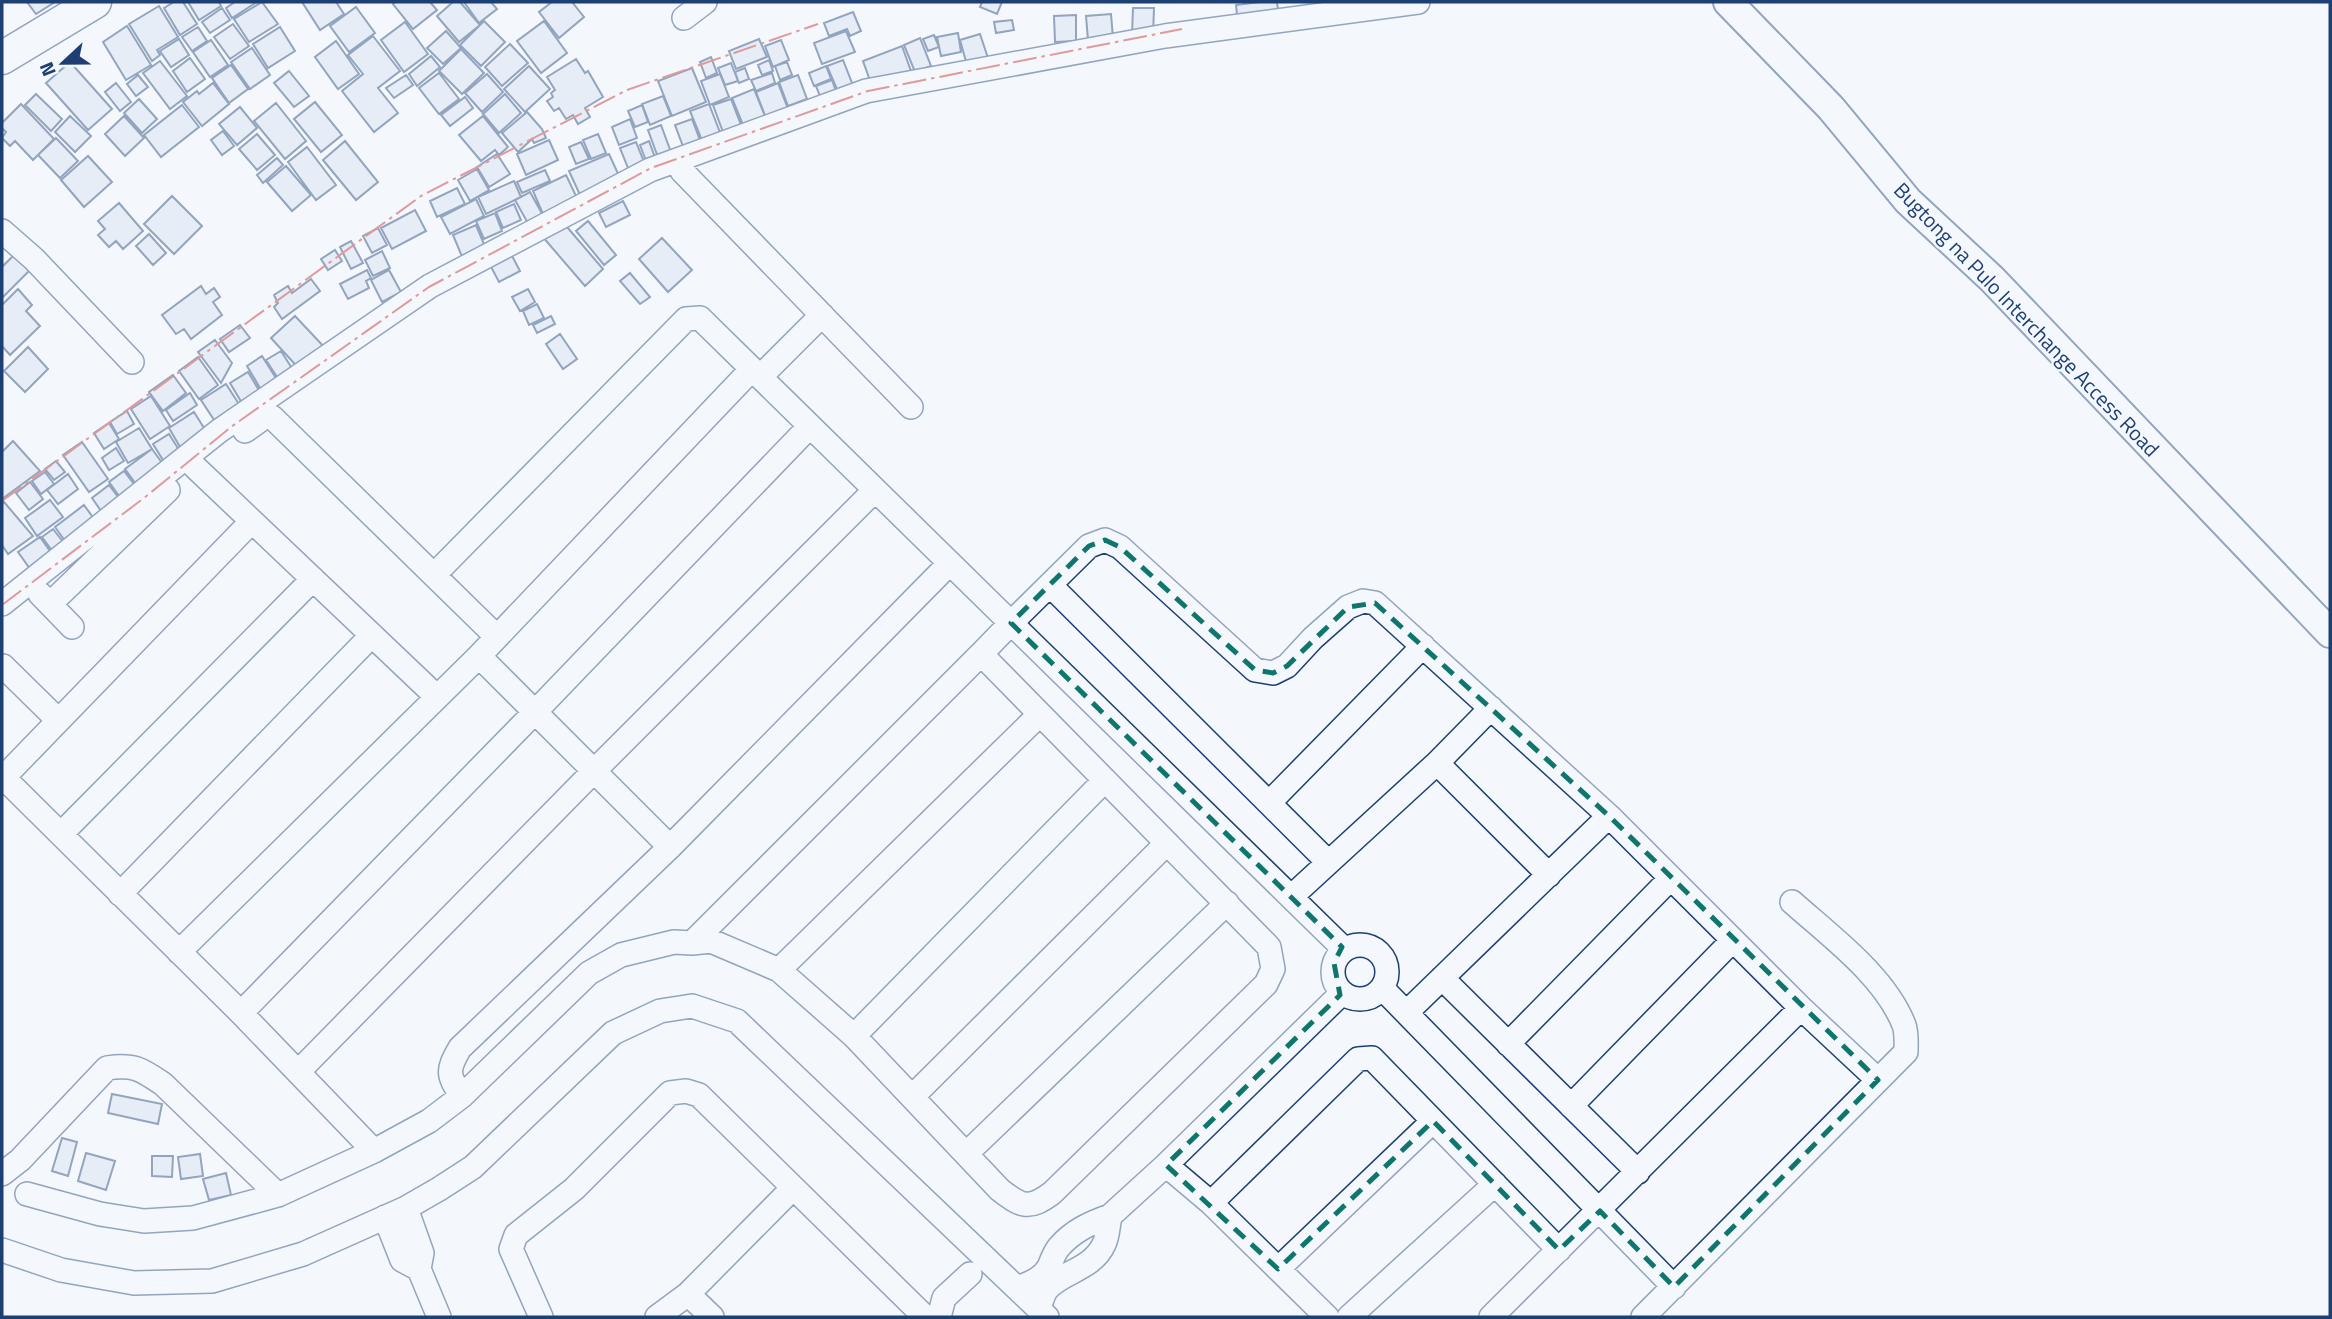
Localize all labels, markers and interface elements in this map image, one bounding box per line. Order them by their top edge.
north arrow [28,28,98,98]
text: N [31,58,63,81]
street label: Bugtong na Pulo Interchange Access Road [1887,174,2167,464]

